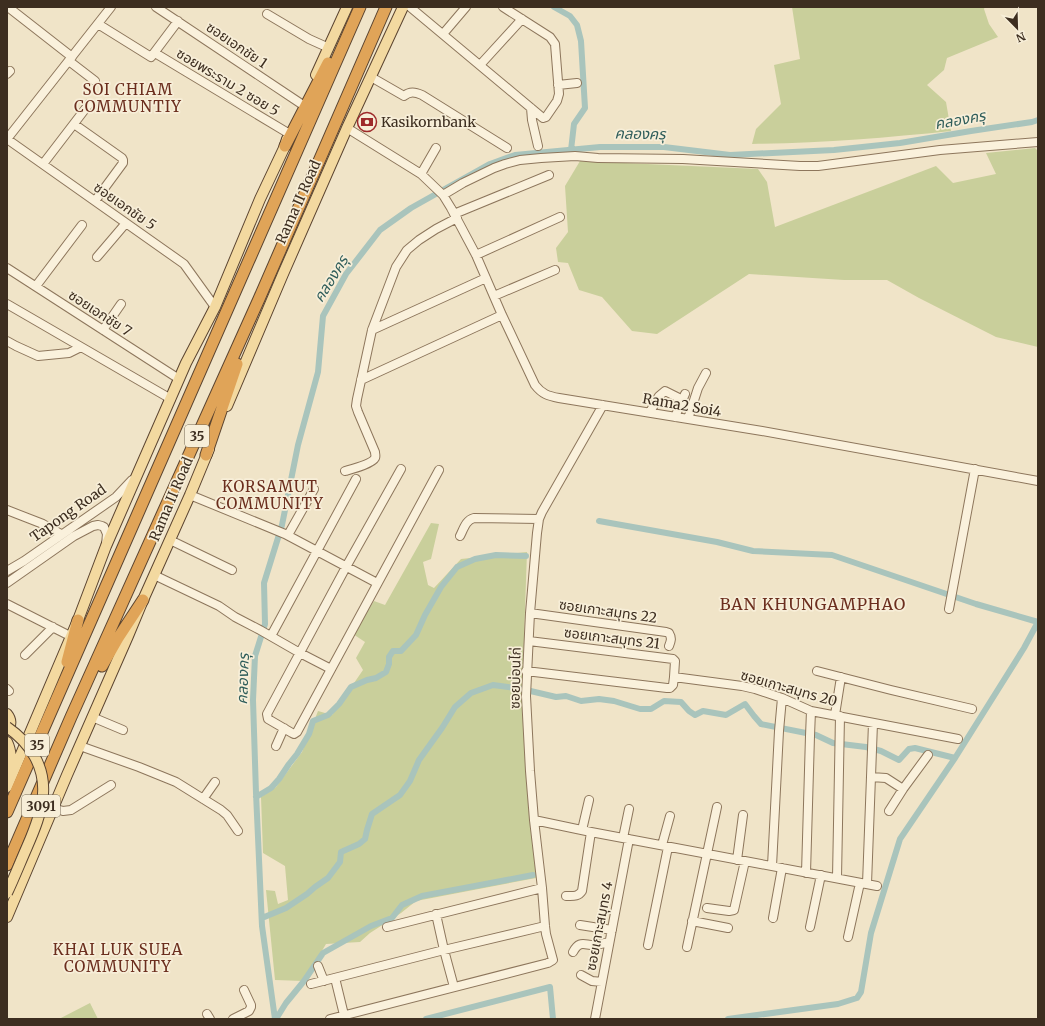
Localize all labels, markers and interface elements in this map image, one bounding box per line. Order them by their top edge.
north arrow [997,8,1037,48]
street label: ซอยเอกชัย 1 [203,18,271,72]
text: N [1014,29,1028,45]
street label: ซอยพระราม 2 ซอย 5 [173,44,283,120]
district label: SOI CHIAM COMMUNTIY [74,80,182,116]
water label: คลองครุ [933,105,988,133]
bank icon: Kasikornbank [356,111,378,133]
place label: Kasikornbank [381,113,476,131]
water label: คลองครุ [614,124,667,143]
street label: Rama II Road [272,157,325,247]
street label: ซอยเอกชัย 5 [90,178,160,234]
water label: คลองครุ [309,251,353,305]
street label: ซอยเอกชัย 7 [65,286,135,340]
street label: Rama2 Soi4 [641,389,723,421]
road number: 35 [185,425,209,447]
street label: Rama II Road [145,454,197,544]
district label: KORSAMUT COMMUNITY [216,477,324,513]
street label: Tapong Road [26,480,110,546]
district label: BAN KHUNGAMPHAO [720,594,906,614]
street label: ซอยเกาะสมุทร 22 [558,595,658,627]
street label: ซอยเกาะสมุทร 21 [563,623,661,653]
street label: ซอยบ่อนไก่ [505,647,525,709]
water label: คลองครุ [232,652,253,705]
street label: ซอยเกาะสมุทร 20 [739,666,839,710]
road number: 35 [25,734,49,756]
road number: 3091 [22,795,60,817]
street label: ซอยเกาะสมุทร 4 [581,879,617,972]
district label: KHAI LUK SUEA COMMUNITY [53,940,183,976]

